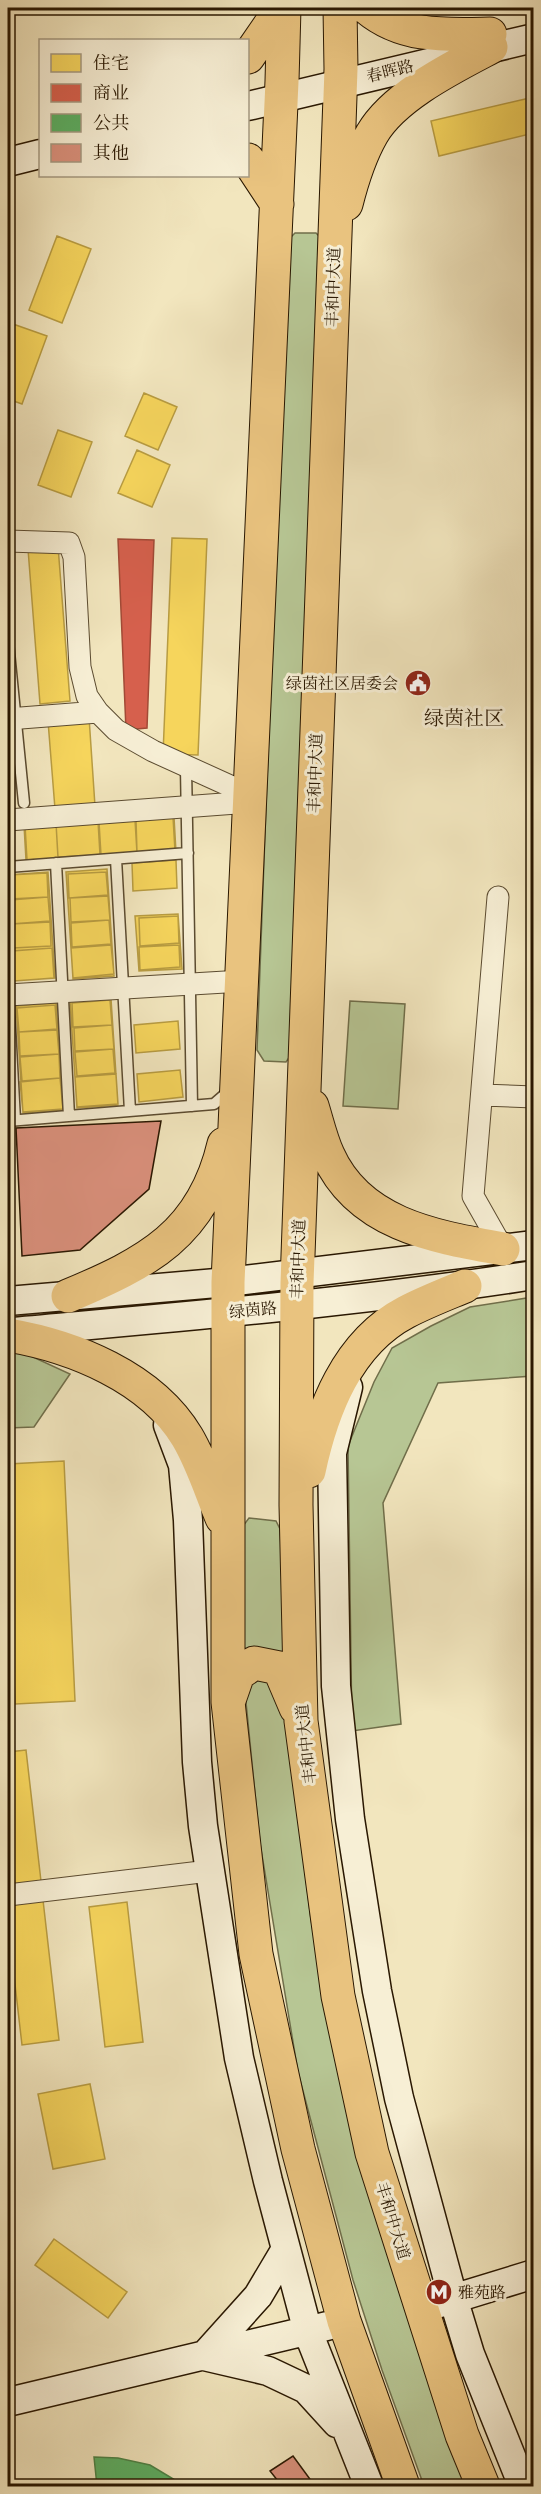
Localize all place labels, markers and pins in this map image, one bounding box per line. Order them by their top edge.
public building icon: 绿茵社区居委会 [403,668,433,698]
place label: 绿茵社区居委会 [286,674,398,693]
metro station icon: 雅苑路 [424,2277,454,2307]
place label: 雅苑路 [458,2283,506,2302]

